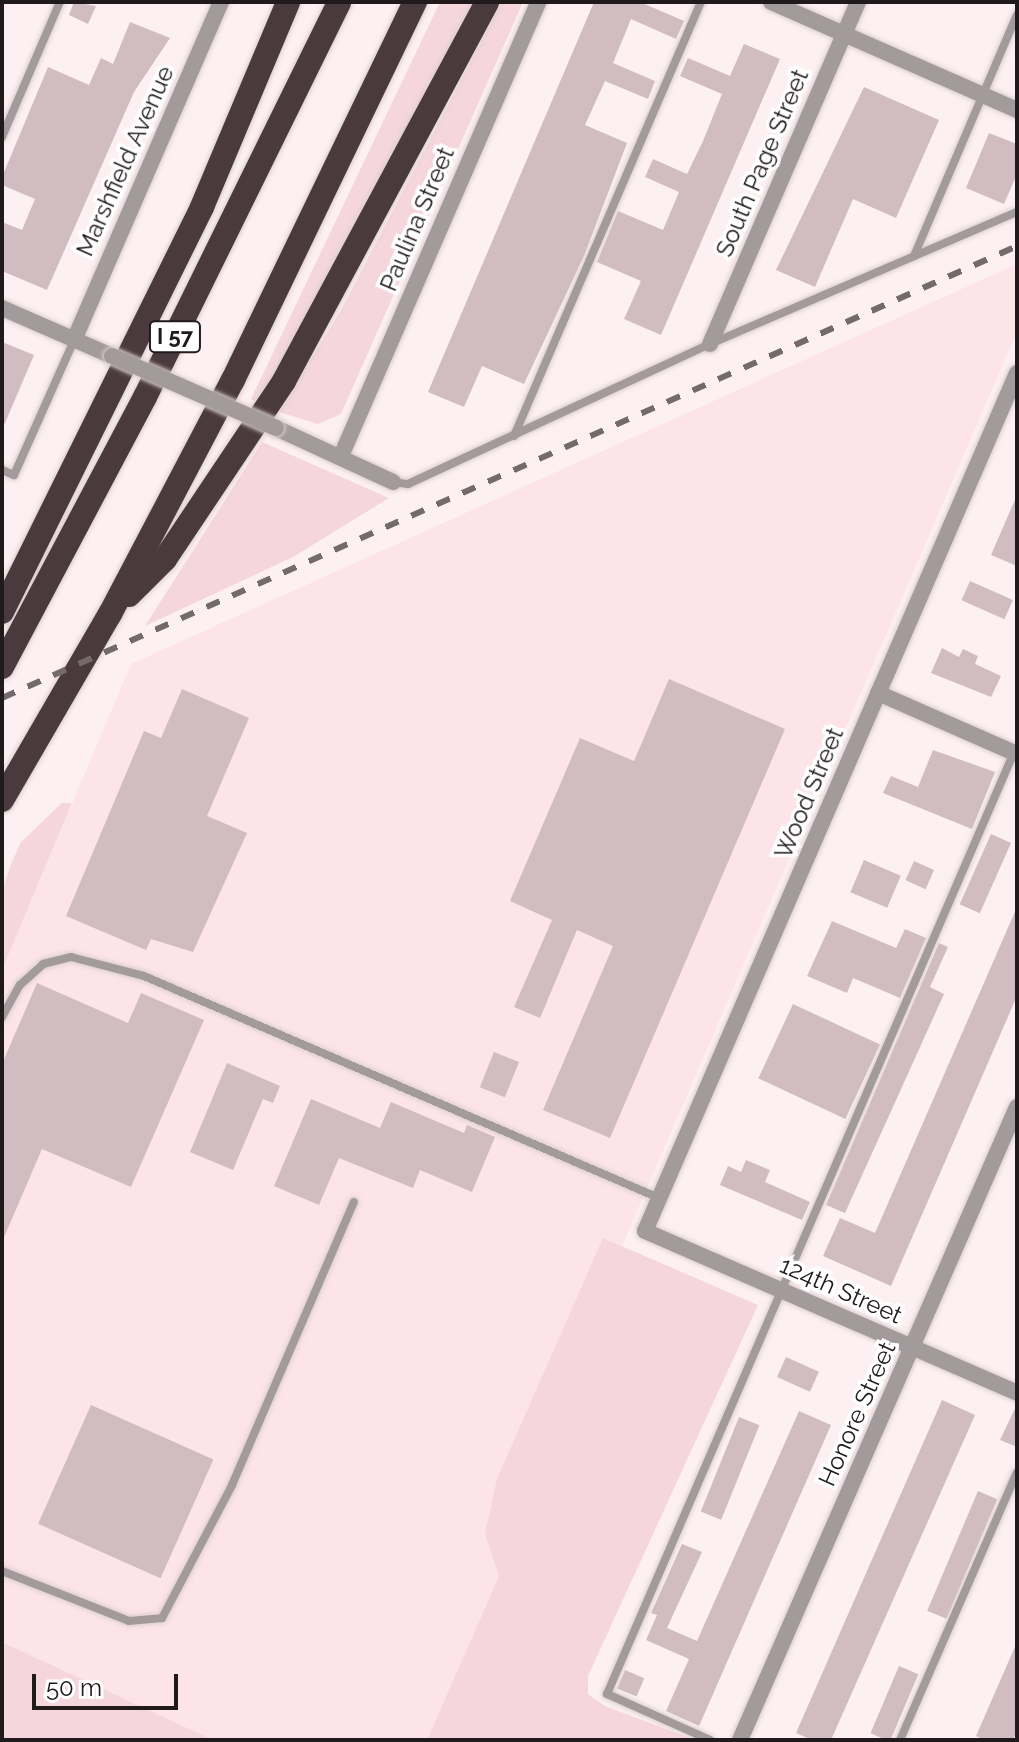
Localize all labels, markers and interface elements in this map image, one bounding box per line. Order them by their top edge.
street label: Marshfield Avenue [70,61,180,261]
street label: South Page Street [710,65,814,261]
street label: Paulina Street [374,143,460,295]
road number: I 57 [147,319,203,355]
street label: Wood Street [768,723,850,863]
street label: 124th Street [776,1250,906,1330]
street label: Honore Street [812,1337,902,1491]
scale bar [36,1658,182,1708]
text: 50 m [46,1673,102,1702]

